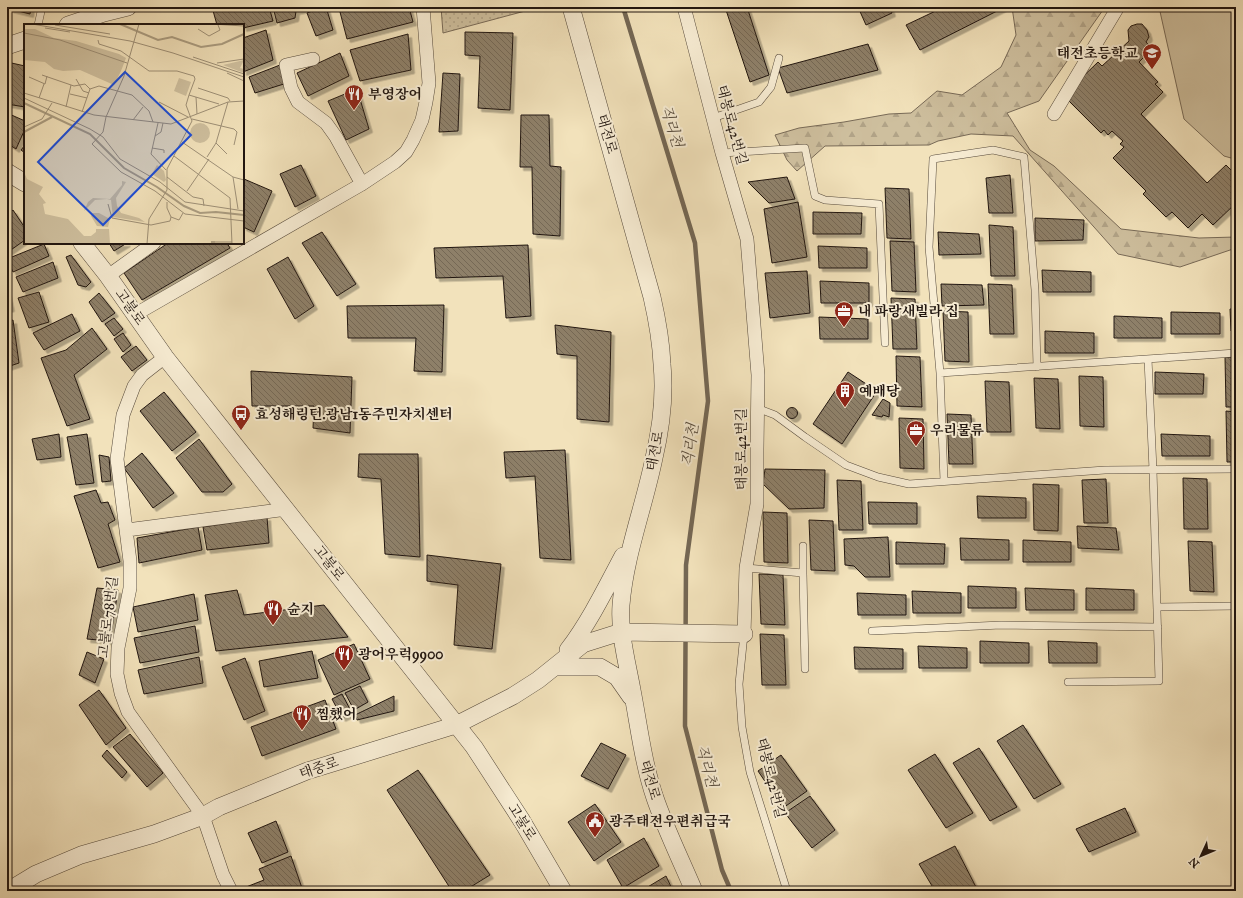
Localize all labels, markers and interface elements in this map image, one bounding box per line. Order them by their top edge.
inset map [24,24,244,244]
school or university icon: 태전초등학교 [1141,42,1163,70]
place label: 태전초등학교 [1057,45,1138,62]
restaurant icon: 부영장어 [343,83,365,111]
street label: 태봉로42번길 [713,83,751,167]
place label: 부영장어 [368,86,422,103]
water label: 직리천 [657,103,687,151]
street label: 태전로 [593,112,621,156]
street label: 고불로 [111,286,149,329]
office icon: 내 파랑새빌라 집 [833,300,855,328]
place label: 내 파랑새빌라 집 [858,303,959,320]
building icon: 예배당 [834,380,856,408]
place label: 예배당 [859,383,900,400]
bus stop icon: 효성해링턴.광남1동주민자치센터 [230,403,252,431]
place label: 효성해링턴.광남1동주민자치센터 [255,406,453,423]
street label: 태봉로42번길 [733,408,750,490]
office icon: 우리물류 [905,419,927,447]
water label: 직리천 [678,421,702,468]
place label: 우리물류 [930,422,985,439]
street label: 태전로 [643,429,667,473]
street label: 고불로 [310,542,348,585]
street label: 고불로78번길 [95,575,121,659]
restaurant icon: 슌지 [262,598,284,626]
place label: 슌지 [287,601,314,618]
restaurant icon: 광어우럭9900 [333,643,355,671]
place label: 광어우럭9900 [358,646,443,664]
restaurant icon: 찜했어 [291,703,313,731]
place label: 찜했어 [316,706,357,723]
street label: 태봉로42번길 [753,736,789,820]
water label: 직리천 [693,743,722,791]
street label: 태중로 [297,753,341,783]
street label: 태전로 [636,758,664,802]
street label: 고불로 [504,800,540,844]
public building icon: 광주태전우편취급국 [584,810,606,838]
place label: 광주태전우편취급국 [609,813,731,830]
north arrow [1181,836,1221,876]
text: N [1186,854,1202,870]

